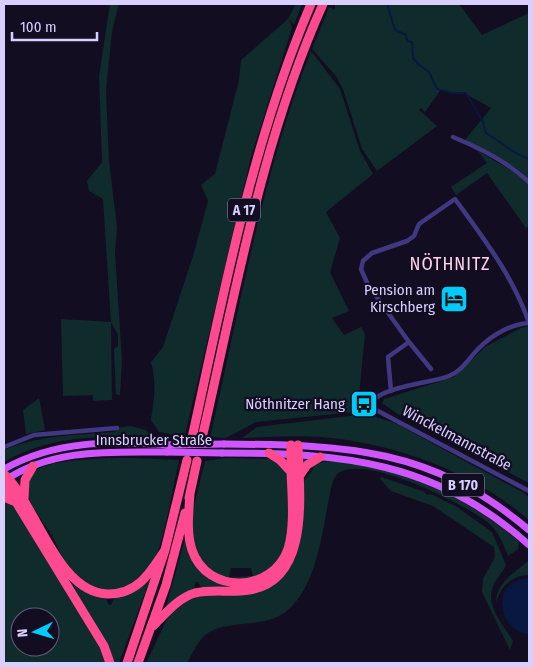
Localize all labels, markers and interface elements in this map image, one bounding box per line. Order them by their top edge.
scale bar [12,10,98,42]
text: 100 m [20,18,57,36]
road number: A 17 [228,198,260,222]
district label: NÖTHNITZ [409,253,491,275]
place label: Pension am Kirschberg [364,281,435,316]
hotel icon: Pension am Kirschberg [439,284,469,314]
bus stop icon: Nöthnitzer Hang [349,389,379,419]
place label: Nöthnitzer Hang [245,395,345,413]
street label: Winckelmannstraße [399,402,515,474]
street label: Innsbrucker Straße [96,431,212,449]
road number: B 170 [442,474,484,496]
north arrow [10,607,60,657]
text: N [14,628,31,638]

